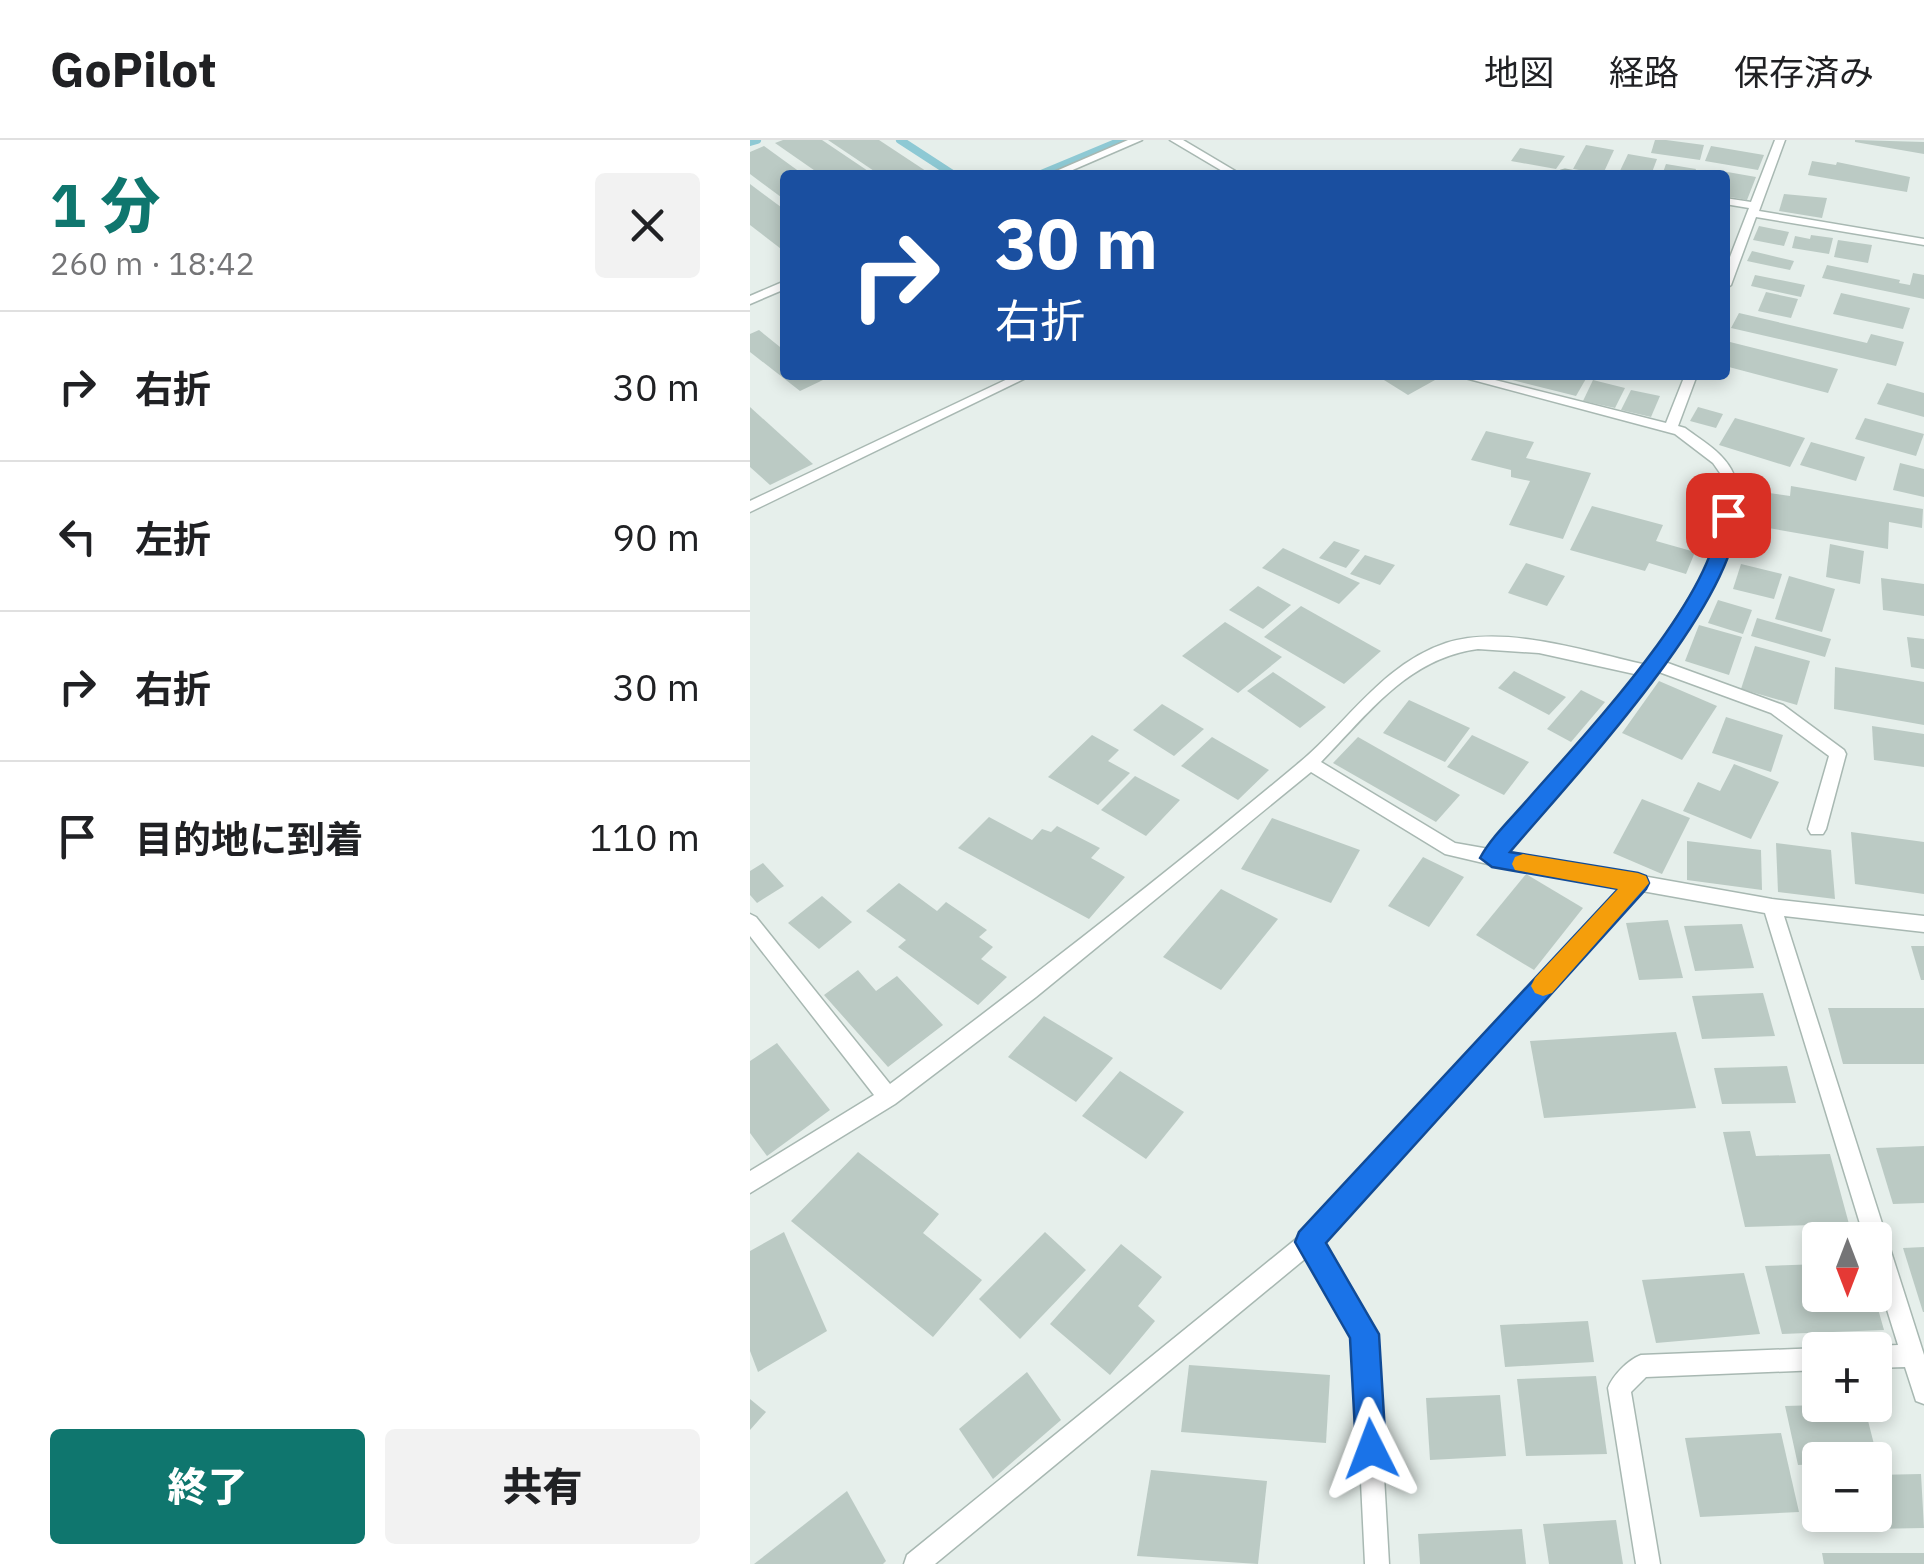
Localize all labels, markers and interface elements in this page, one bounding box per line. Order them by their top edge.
text: GoPilot [50,38,217,100]
text: 地図 [1484,49,1554,95]
text: 経路 [1609,49,1679,95]
text: 保存済み [1734,49,1874,95]
text: 1 分 [50,165,160,244]
button: close [595,173,700,278]
text: 30 m [995,197,1158,288]
icon: right [830,210,960,340]
text: 260 m · 18:42 [50,242,255,284]
text: 右折 [995,291,1085,349]
icon: right [50,359,105,414]
text: 30 m [612,362,700,411]
text: 右折 [135,364,211,413]
pin [1686,473,1771,558]
icon: arrive [1701,488,1756,543]
icon: left [50,509,105,564]
text: 90 m [612,512,700,561]
text: 左折 [135,514,211,563]
icon: right [50,659,105,714]
text: 30 m [612,662,700,711]
text: 右折 [135,664,211,713]
icon: arrive [50,809,105,864]
text: 110 m [589,812,700,861]
text: 目的地に到着 [135,814,363,863]
north arrow [1802,1222,1892,1312]
map controls [1802,1222,1892,1532]
button: + [1802,1332,1892,1422]
position arrow [1319,1397,1423,1501]
button: 終了 [50,1429,365,1544]
button: 共有 [385,1429,700,1544]
button: − [1802,1442,1892,1532]

